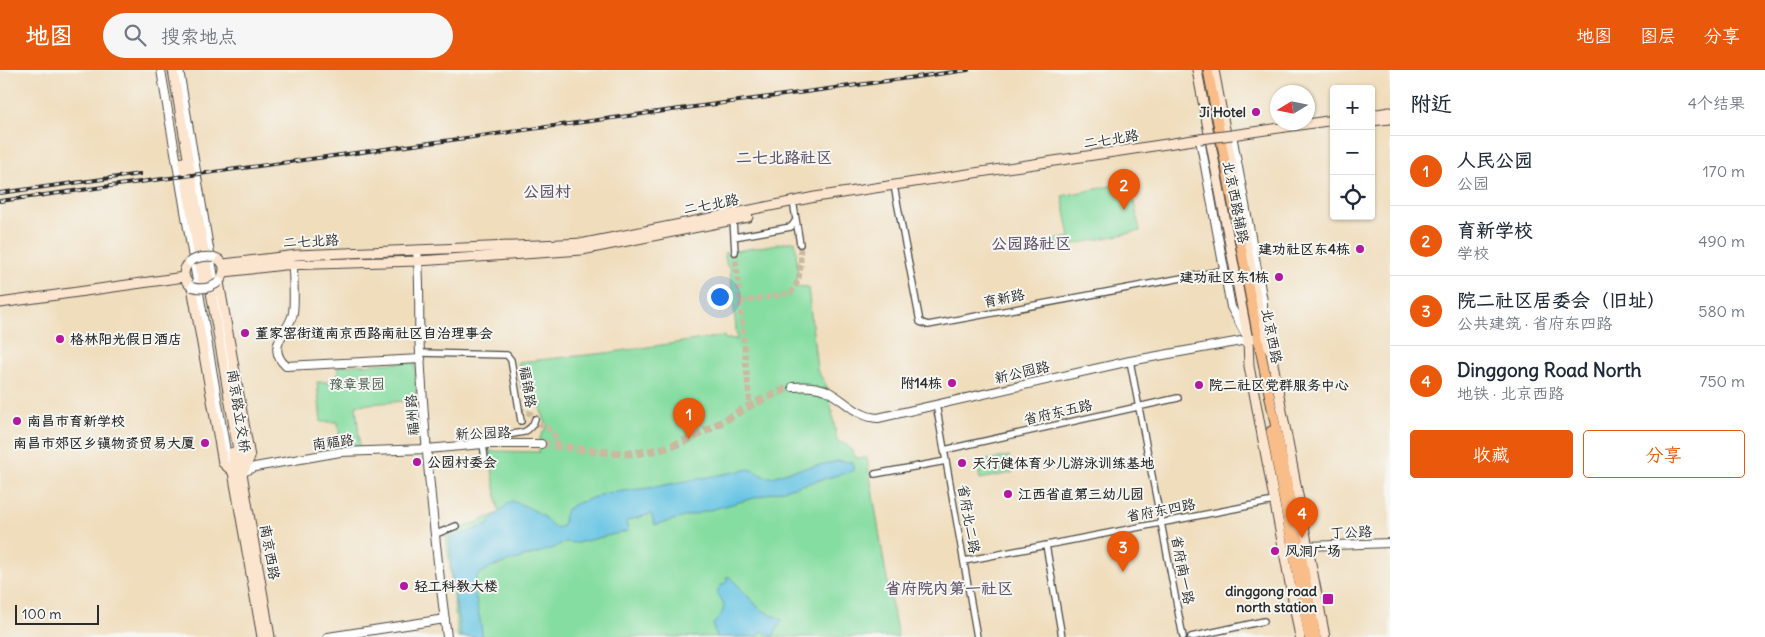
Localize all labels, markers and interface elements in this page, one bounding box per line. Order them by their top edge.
search box [103,13,453,58]
text: 地图 [25,20,73,50]
icon: search [121,21,149,49]
text: 搜索地点 [161,24,237,48]
text: 地图 [1576,24,1612,47]
text: 图层 [1640,24,1676,47]
text: 分享 [1704,24,1740,47]
north arrow [1270,85,1315,130]
map controls [1330,85,1375,220]
button: + [1330,85,1375,130]
text: 附近 [1410,90,1452,117]
text: 4个结果 [1688,93,1745,113]
place label: Ji Hotel [1199,103,1246,121]
marker: Ji Hotel [1250,106,1262,118]
street label: 二七北路 [1082,126,1140,152]
button: − [1330,130,1375,175]
district label: 二七北路社区 [736,147,832,167]
text: 人民公园 [1457,148,1533,172]
street label: 北京西路辅路 [1219,159,1253,245]
text: 1 [1423,161,1429,181]
text: 170 m [1702,161,1745,181]
pin: 2 [1108,169,1140,210]
text: 公园 [1457,173,1489,193]
button: locate [1330,175,1375,220]
district label: 公园村 [523,181,571,201]
street label: 二七北路 [682,190,740,218]
text: 育新学校 [1457,218,1533,242]
street label: 二七北路 [283,231,339,251]
text: 2 [1422,231,1430,251]
text: 490 m [1698,231,1745,251]
district label: 公园路社区 [991,233,1071,253]
place label: 建功社区东4栋 [1258,240,1350,258]
marker: 建功社区东4栋 [1354,243,1366,255]
text: 学校 [1457,243,1489,263]
place label: 建功社区东1栋 [1179,268,1269,286]
marker: 建功社区东1栋 [1273,271,1285,283]
your location [707,284,733,310]
street label: 育新路 [982,285,1026,311]
text: 院二社区居委会（旧址） [1457,288,1666,312]
text: 3 [1421,301,1431,321]
text: 580 m [1698,301,1745,321]
street label: 北京西路 [1258,307,1286,365]
text: 公共建筑 · 省府东四路 [1457,313,1612,333]
place label: 董家窑街道南京西路南社区自治理事会 [255,324,493,342]
marker: 董家窑街道南京西路南社区自治理事会 [239,327,251,339]
place label: 格林阳光假日酒店 [70,330,182,348]
marker: 格林阳光假日酒店 [54,333,66,345]
street label: 新公园路 [993,357,1051,387]
text: Dinggong Road North [1457,358,1642,382]
street label: 福锦路 [516,365,540,409]
street label: 南京路立交桥 [224,368,254,454]
text: 4 [1421,371,1431,391]
text: 750 m [1700,371,1745,391]
place label: 附14栋 [900,374,942,392]
park label: 豫章景园 [329,375,385,393]
place label: 院二社区党群服务中心 [1209,376,1349,394]
marker: 附14栋 [946,377,958,389]
marker: 院二社区党群服务中心 [1193,379,1205,391]
text: 地铁 · 北京西路 [1457,383,1564,403]
street label: 福州路 [402,393,422,437]
street label: 省府东五路 [1022,395,1094,429]
pin: 1 [673,398,705,439]
place label: 南昌市育新学校 [27,412,125,430]
marker: 南昌市育新学校 [11,415,23,427]
street label: 新公园路 [455,423,511,443]
button: 收藏 [1410,430,1573,478]
button: 分享 [1583,430,1745,478]
street label: 南福路 [311,431,355,453]
place label: 南昌市郊区乡镇物资贸易大厦 [13,434,195,452]
marker: 南昌市郊区乡镇物资贸易大厦 [199,437,211,449]
place label: 公园村委会 [427,453,497,471]
place label: 天行健体育少儿游泳训练基地 [972,454,1154,472]
marker: 公园村委会 [411,456,423,468]
marker: 天行健体育少儿游泳训练基地 [956,457,968,469]
street label: 省府北二路 [954,483,984,555]
place label: 江西省直第三幼儿园 [1018,485,1144,503]
marker: 江西省直第三幼儿园 [1002,488,1014,500]
street label: 省府东四路 [1125,494,1197,526]
pin: 4 [1286,497,1318,538]
street label: 丁公路 [1330,522,1372,542]
street label: 南京西路 [256,523,284,581]
pin: 3 [1107,531,1139,572]
street label: 省府南一路 [1167,534,1199,606]
place label: 风洞广场 [1285,542,1341,560]
marker: 风洞广场 [1269,545,1281,557]
place label: 轻工科教大楼 [414,577,498,595]
district label: 省府院内第一社区 [885,578,1013,598]
marker: 轻工科教大楼 [398,580,410,592]
place label: dinggong road north station [1225,582,1318,616]
marker: dinggong road north station [1321,592,1335,606]
scale bar [15,602,99,625]
text: 100 m [22,605,62,623]

